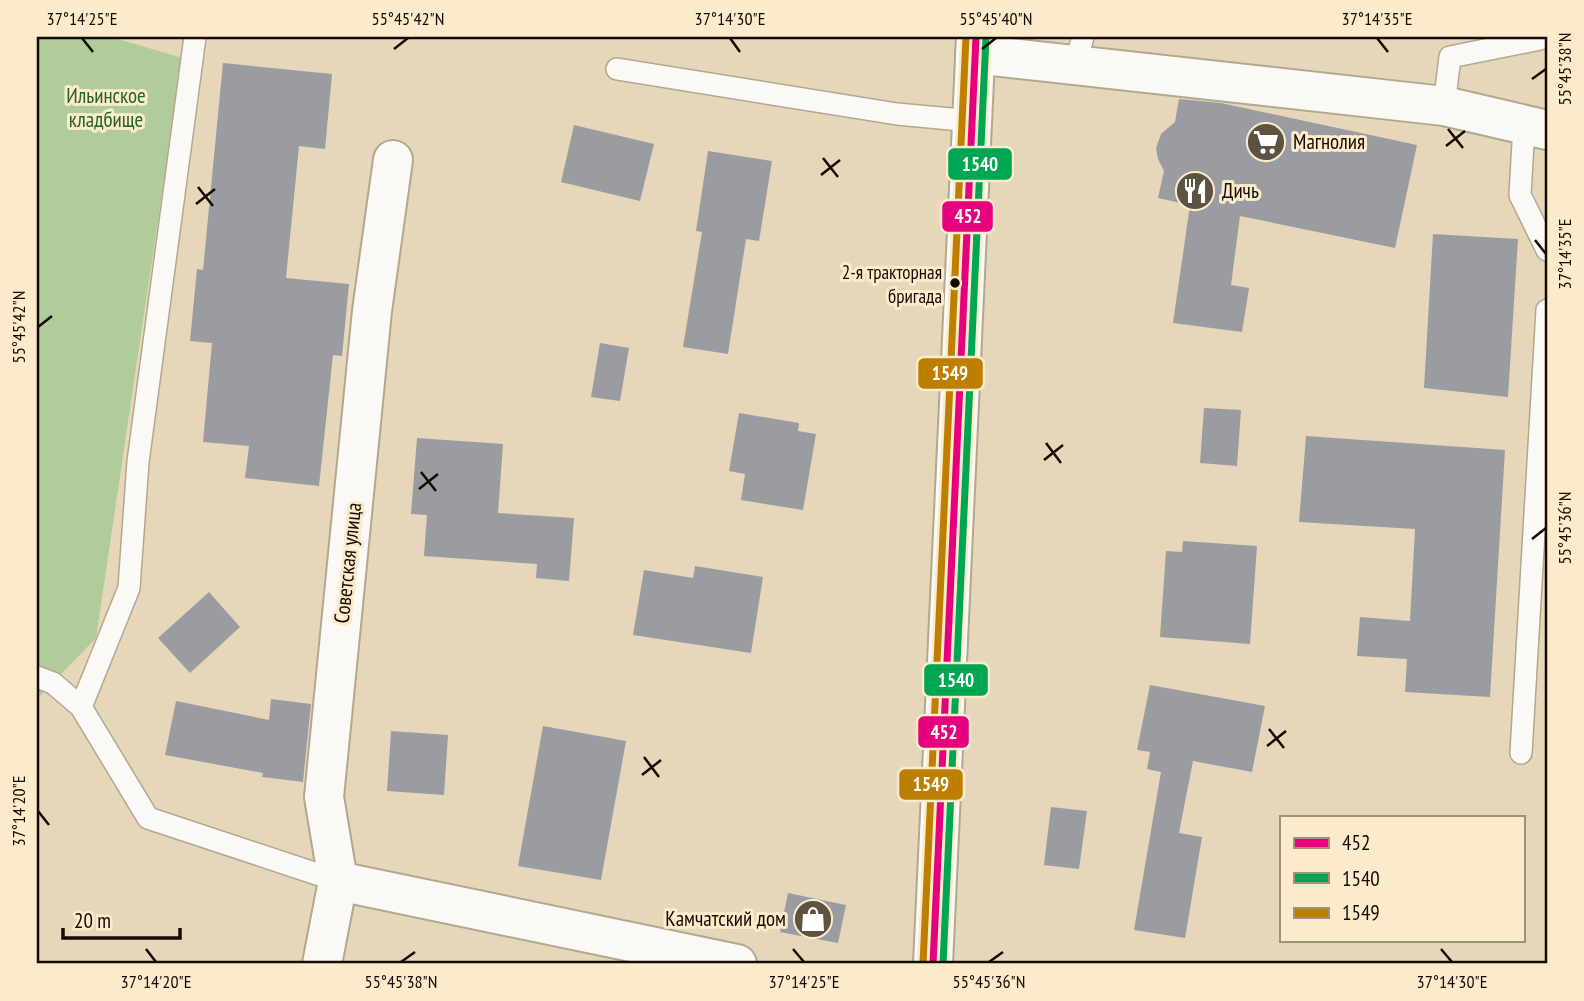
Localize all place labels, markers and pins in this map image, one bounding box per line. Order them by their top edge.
supermarket icon: Магнолия [1245,121,1287,163]
place label: Магнолия [1293,128,1365,155]
restaurant icon: Дичь [1174,170,1216,212]
place label: Дичь [1222,177,1259,204]
place label: 2-я тракторная бригада [842,260,942,308]
marker: 2-я тракторная бригада [948,276,962,290]
shop icon: Камчатский дом [792,898,834,940]
place label: Камчатский дом [665,905,786,932]

